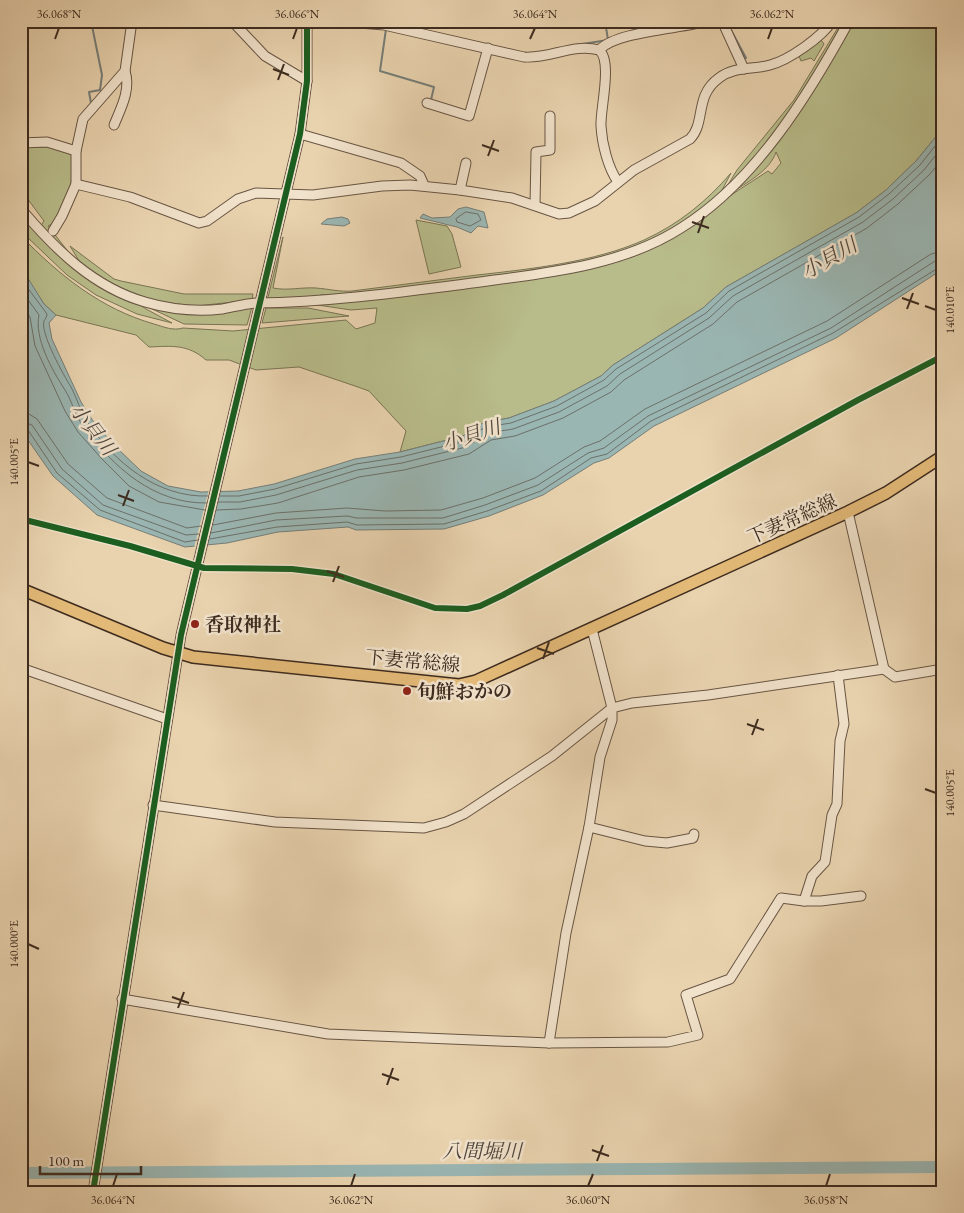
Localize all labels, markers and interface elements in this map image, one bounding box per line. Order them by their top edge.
text: 36.068°N [37,6,82,22]
text: 36.066°N [275,6,320,22]
text: 36.064°N [513,6,558,22]
text: 36.062°N [750,6,795,22]
water label: 小貝川 [797,231,863,284]
text: 140.010°E [942,286,958,334]
water label: 小貝川 [64,397,123,462]
water label: 小貝川 [438,413,505,457]
text: 140.005°E [6,438,22,486]
street label: 下妻常総線 [744,488,840,550]
place label: 香取神社 [205,612,281,637]
marker: 香取神社 [189,618,201,630]
street label: 下妻常総線 [365,644,461,678]
place label: 旬鮮おかの [417,679,512,704]
marker: 旬鮮おかの [401,685,413,697]
text: 140.005°E [942,769,958,817]
text: 140.000°E [6,920,22,968]
water label: 八間堀川 [442,1138,524,1164]
scale bar [40,1143,141,1175]
text: 100 m [48,1151,85,1170]
text: 36.064°N [91,1192,136,1208]
text: 36.062°N [329,1192,374,1208]
text: 36.060°N [566,1192,611,1208]
text: 36.058°N [804,1192,849,1208]

